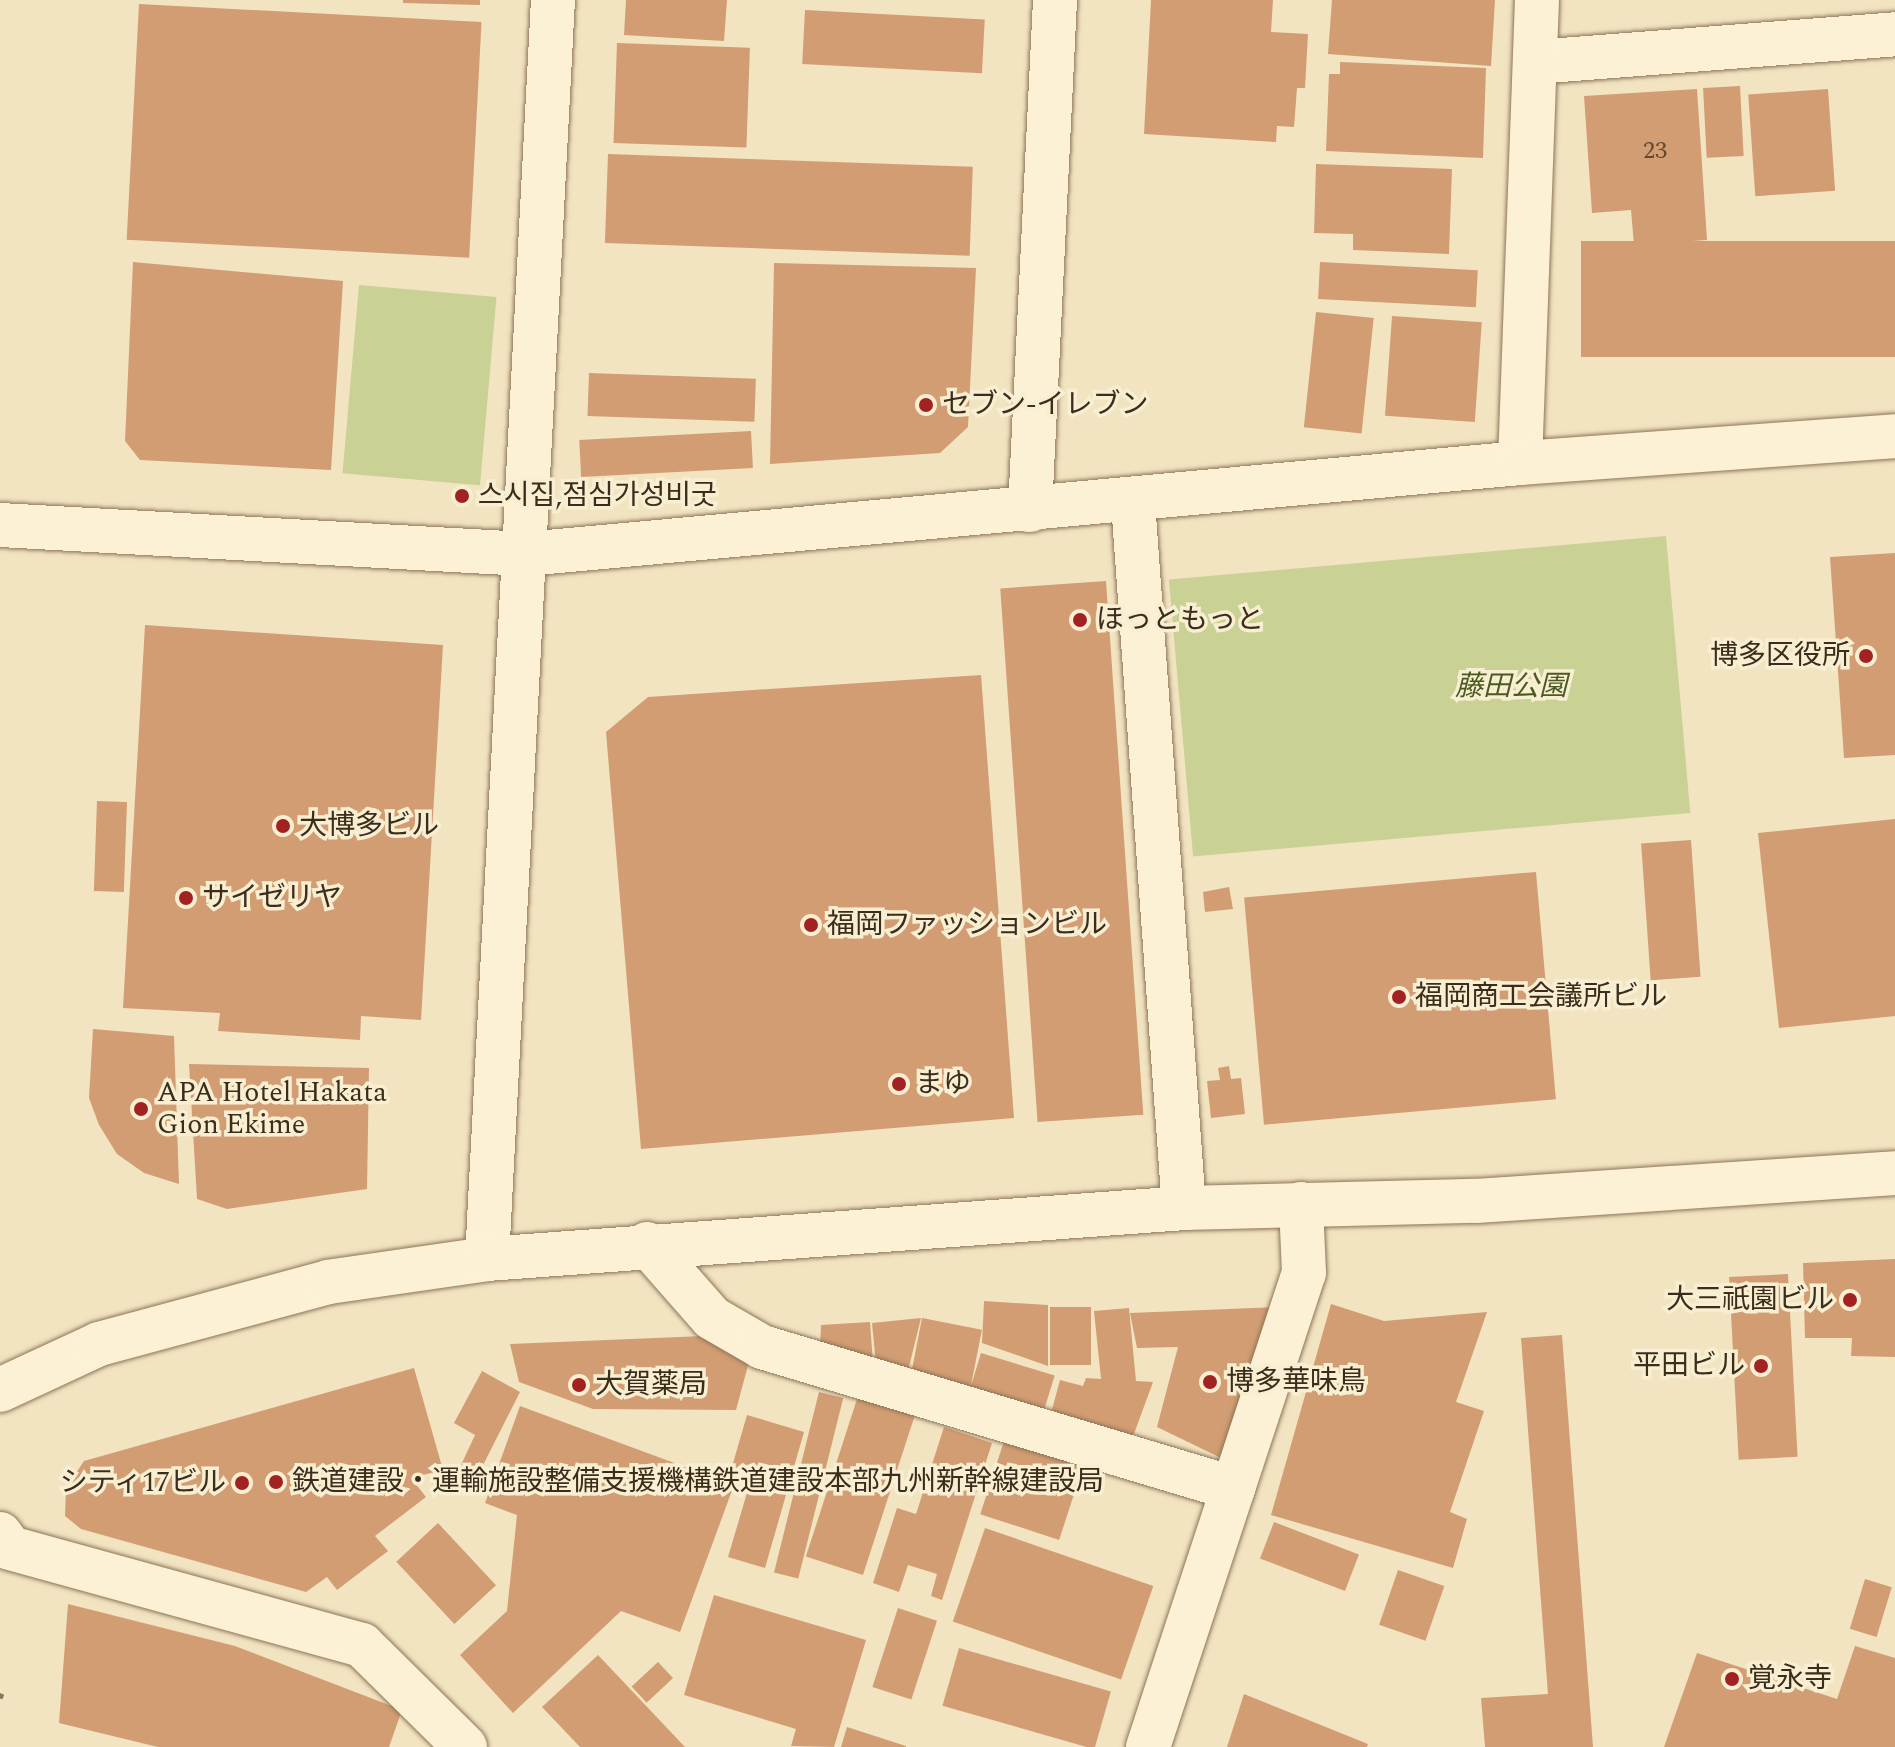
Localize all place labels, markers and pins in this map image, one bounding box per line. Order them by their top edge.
place label: セブン-イレブン [942,388,1148,422]
marker: セブン-イレブン [917,396,935,414]
place label: 스시집,점심가성비굿 [478,479,717,513]
marker: 스시집,점심가성비굿 [453,487,471,505]
place label: ほっともっと [1096,603,1264,637]
marker: ほっともっと [1071,611,1089,629]
place label: 博多区役所 [1710,639,1850,673]
marker: 博多区役所 [1857,647,1875,665]
place label: 大博多ビル [299,809,439,843]
marker: 大博多ビル [274,817,292,835]
place label: サイゼリヤ [202,881,342,915]
marker: サイゼリヤ [177,889,195,907]
place label: 福岡ファッションビル [827,908,1107,942]
marker: 福岡ファッションビル [802,916,820,934]
place label: 福岡商工会議所ビル [1415,980,1667,1014]
marker: 福岡商工会議所ビル [1390,988,1408,1006]
place label: まゆ [915,1067,971,1101]
marker: まゆ [890,1075,908,1093]
place label: APA Hotel Hakata Gion Ekime [157,1076,387,1142]
marker: APA Hotel Hakata Gion Ekime [132,1100,150,1118]
place label: 大三祇園ビル [1666,1283,1834,1317]
marker: 大三祇園ビル [1841,1291,1859,1309]
place label: 平田ビル [1633,1349,1745,1383]
marker: 平田ビル [1752,1357,1770,1375]
place label: 博多華味鳥 [1226,1365,1366,1399]
place label: 大賀薬局 [595,1368,707,1402]
marker: 博多華味鳥 [1201,1373,1219,1391]
marker: 大賀薬局 [570,1376,588,1394]
place label: 鉄道建設・運輸施設整備支援機構鉄道建設本部九州新幹線建設局 [292,1465,1104,1499]
place label: シティ17ビル [58,1466,226,1500]
marker: 鉄道建設・運輸施設整備支援機構鉄道建設本部九州新幹線建設局 [267,1473,285,1491]
marker: シティ17ビル [233,1474,251,1492]
place label: 覚永寺 [1748,1662,1832,1696]
marker: 覚永寺 [1723,1670,1741,1688]

